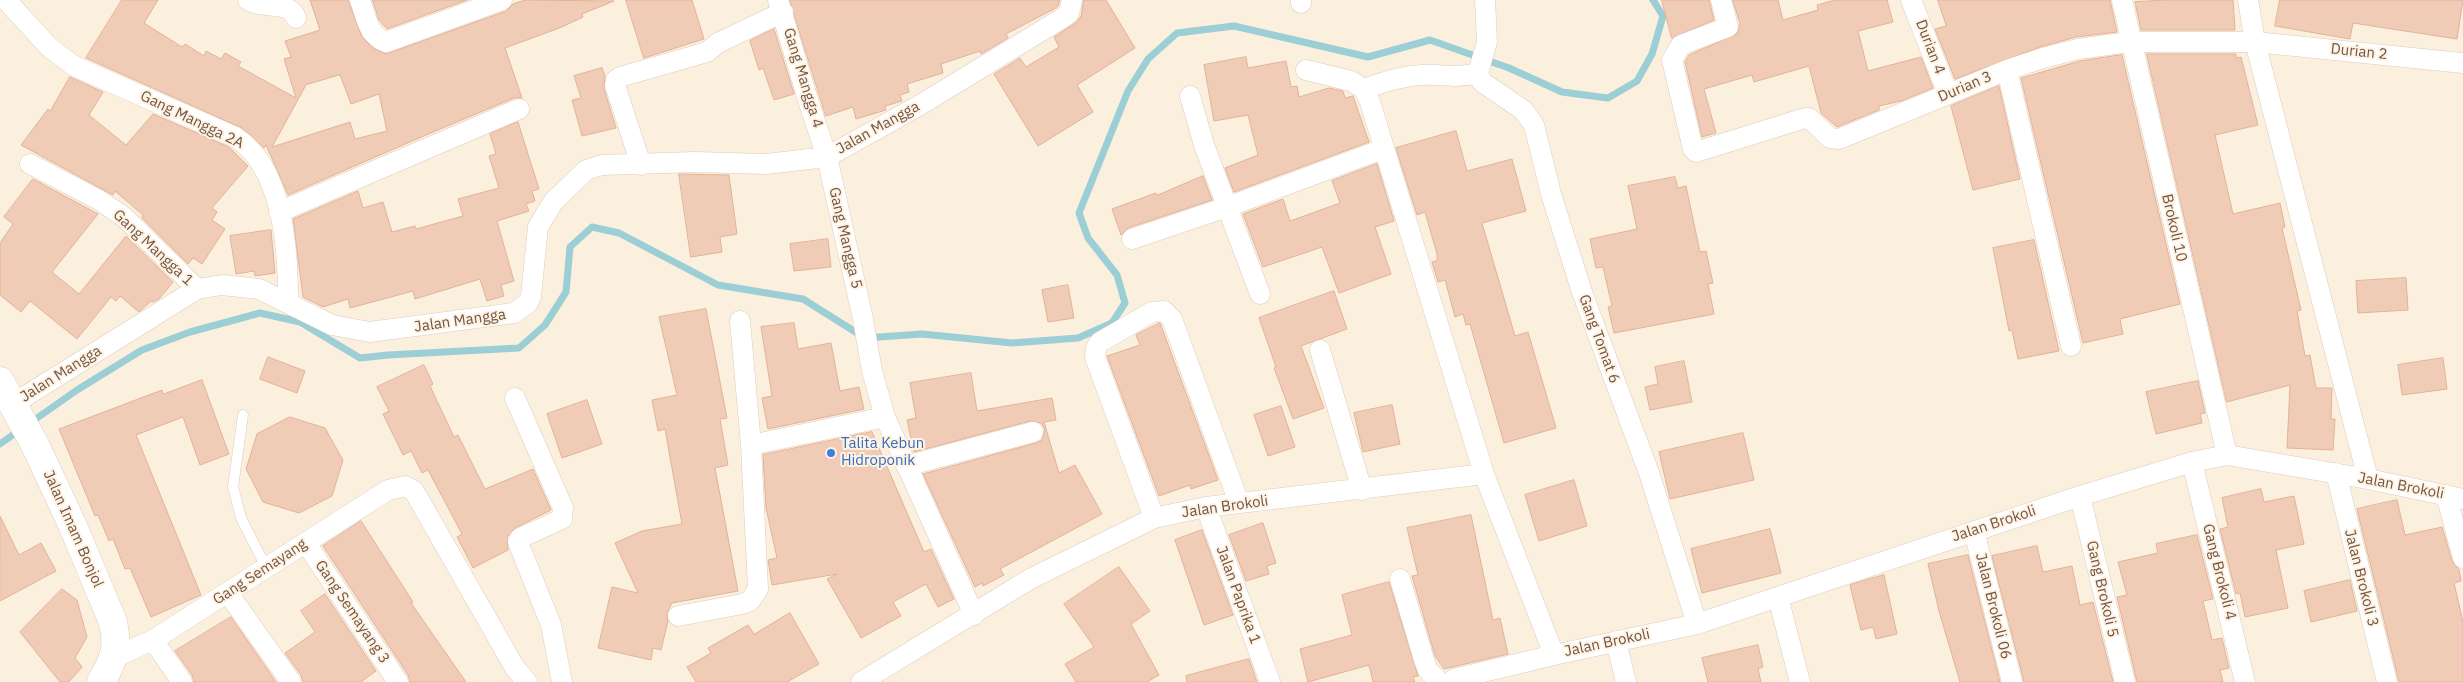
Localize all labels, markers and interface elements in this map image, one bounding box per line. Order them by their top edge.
street label: Durian 4 [1911,17,1949,77]
street label: Gang Mangga 4 [779,26,827,130]
street label: Durian 2 [2330,40,2388,64]
street label: Durian 3 [1935,68,1995,106]
street label: Gang Mangga 2A [137,87,247,153]
street label: Jalan Mangga [833,98,923,158]
street label: Gang Mangga 5 [825,186,865,290]
street label: Brokoli 10 [2157,192,2191,264]
street label: Gang Mangga 1 [109,206,197,290]
street label: Gang Tomat 6 [1575,292,1623,386]
street label: Jalan Mangga [413,306,507,336]
street label: Jalan Mangga [17,342,105,406]
place label: Talita Kebun Hidroponik [841,435,924,470]
marker: Talita Kebun Hidroponik [825,447,837,459]
street label: Jalan Imam Bonjol [39,468,107,590]
street label: Jalan Brokoli [2356,469,2446,503]
street label: Jalan Brokoli [1181,492,1269,522]
street label: Jalan Brokoli [1950,502,2038,546]
street label: Gang Brokoli 4 [2198,522,2240,622]
street label: Jalan Brokoli 3 [2340,527,2382,629]
street label: Gang Semayang [210,535,310,609]
street label: Gang Brokoli 5 [2082,539,2122,639]
street label: Jalan Paprika 1 [1212,543,1264,647]
street label: Jalan Brokoli 06 [1971,551,2015,661]
street label: Gang Semayang 3 [311,557,393,667]
street label: Jalan Brokoli [1562,625,1652,661]

